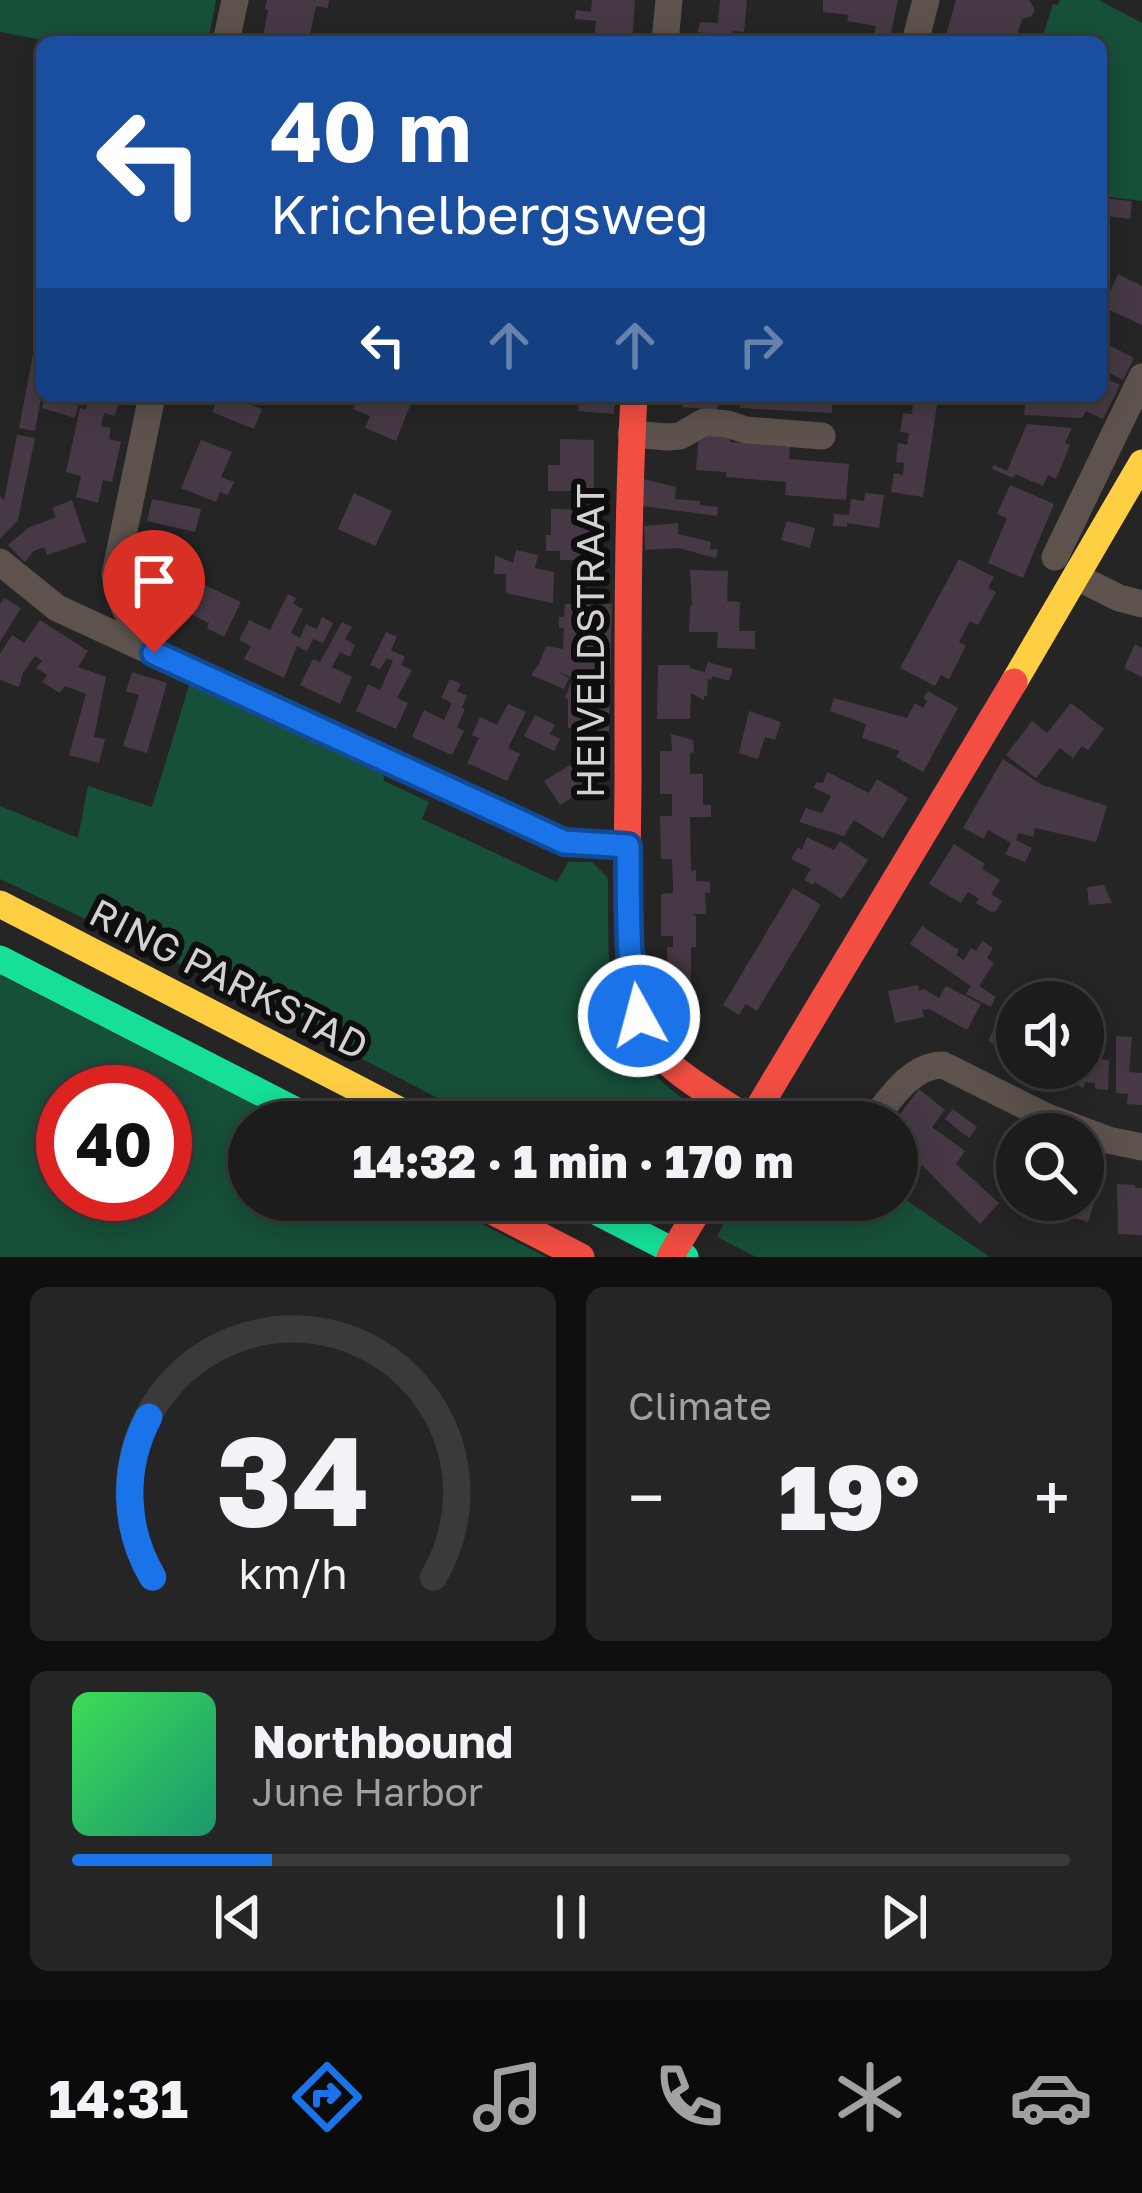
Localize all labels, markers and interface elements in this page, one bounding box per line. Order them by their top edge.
text: 40 m [270,80,472,180]
icon: left [72,84,228,240]
text: Krichelbergsweg [270,181,709,246]
icon: left [350,312,416,378]
icon: ahead [476,312,542,378]
icon: ahead [602,312,668,378]
icon: right [728,312,794,378]
street label: HEIVELDSTRAAT [566,484,613,798]
pin [103,530,205,653]
icon: arrive [121,548,187,614]
street label: RING PARKSTAD [82,888,376,1069]
position arrow [576,953,702,1079]
map controls [996,981,1104,1221]
button: sound [996,981,1104,1089]
speed limit sign: 40 [36,1065,192,1221]
button: search [996,1113,1104,1221]
text: 14:32 · 1 min · 170 m [353,1134,793,1188]
text: Climate [628,1382,772,1429]
text: 34 [216,1404,370,1553]
text: 19° [778,1442,920,1550]
text: − [628,1457,664,1537]
text: + [1034,1457,1070,1537]
text: km/h [238,1547,348,1598]
text: Northbound [252,1714,513,1768]
text: June Harbor [252,1768,483,1815]
icon: previous [205,1884,271,1950]
icon: pause [538,1884,604,1950]
icon: next [871,1884,937,1950]
icon: directions [285,2055,369,2139]
icon: music [466,2055,550,2139]
icon: phone [647,2055,731,2139]
icon: climate [828,2055,912,2139]
icon: car [1009,2055,1093,2139]
text: 14:31 [49,2065,188,2130]

